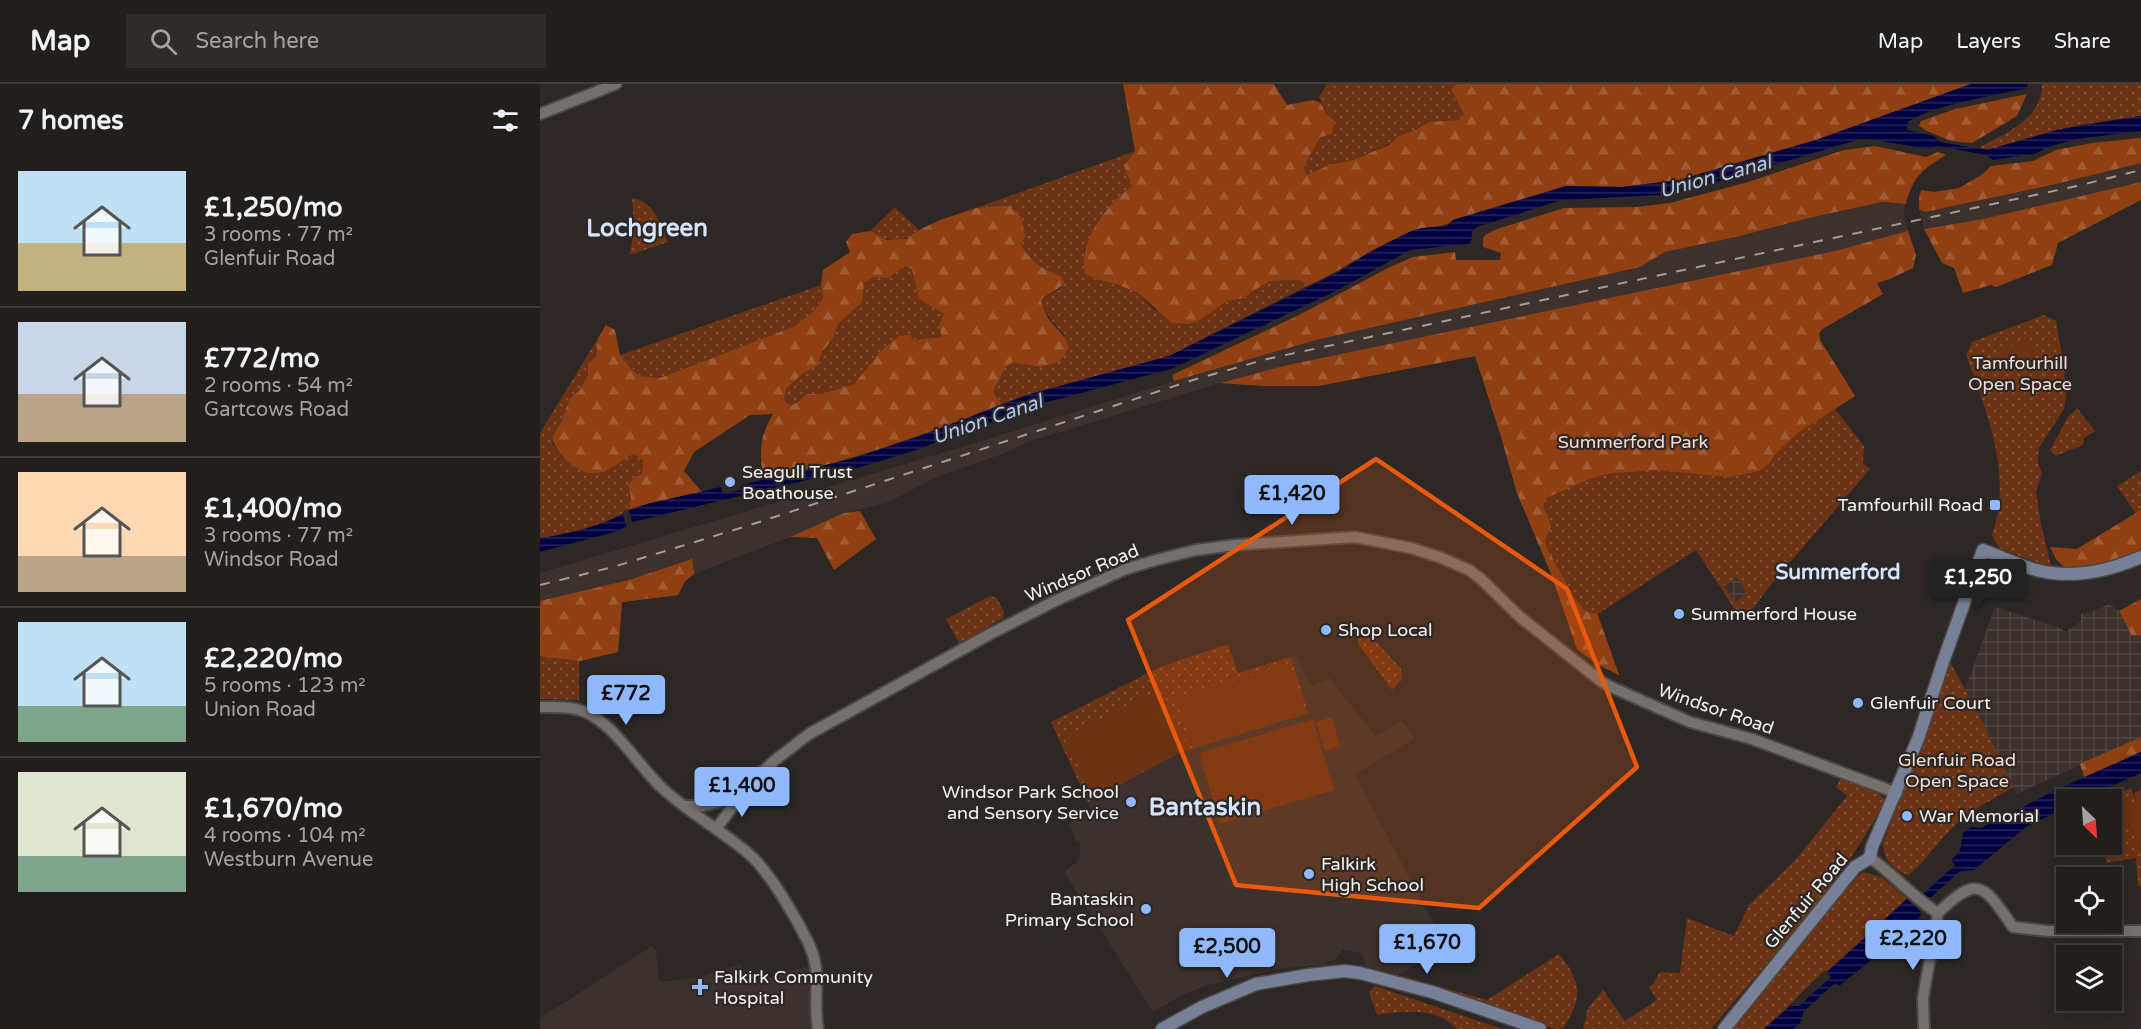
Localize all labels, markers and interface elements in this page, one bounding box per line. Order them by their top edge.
search box [126,14,546,68]
text: Map [30,24,90,58]
icon: search [147,25,180,58]
text: Search here [195,28,319,54]
text: Map [1878,29,1923,54]
text: Layers [1956,29,2021,54]
text: Share [2054,29,2111,54]
icon: filters [489,104,522,137]
text: 7 homes [18,105,124,136]
water label: Union Canal [1657,150,1776,203]
text: £1,250/mo [204,192,343,223]
icon: home [66,195,138,267]
district label: Lochgreen [586,214,708,243]
text: 3 rooms · 77 m² [204,223,353,247]
text: Glenfuir Road [204,247,335,271]
text: £772/mo [204,343,320,374]
icon: home [66,346,138,418]
park label: Tamfourhill Open Space [1968,352,2072,395]
text: 2 rooms · 54 m² [204,374,353,398]
water label: Union Canal [929,389,1048,450]
text: Gartcows Road [204,398,349,422]
park label: Summerford Park [1558,431,1708,453]
place label: Seagull Trust Boathouse [742,461,853,504]
marker: Seagull Trust Boathouse [723,475,737,489]
pin: £1,420 [1243,475,1341,526]
text: £1,420 [1258,482,1326,506]
text: £1,400/mo [204,493,342,524]
place label: Tamfourhill Road [1838,494,1983,516]
icon: home [66,496,138,568]
marker: Tamfourhill Road [1988,498,2002,512]
text: 3 rooms · 77 m² [204,524,353,548]
street label: Windsor Road [1022,539,1142,607]
text: Windsor Road [204,548,339,572]
pin: £1,250 [1929,559,2027,610]
district label: Summerford [1775,560,1901,585]
text: £1,250 [1944,566,2012,590]
place label: Summerford House [1691,603,1857,625]
marker: Summerford House [1672,607,1686,621]
place label: Shop Local [1338,619,1432,641]
marker: Shop Local [1319,623,1333,637]
text: £2,220/mo [204,643,343,674]
icon: home [66,646,138,718]
text: 5 rooms · 123 m² [204,674,366,698]
pin: £772 [590,675,662,726]
street label: Windsor Road [1655,679,1777,739]
text: £772 [601,682,651,706]
place label: Glenfuir Court [1870,692,1991,714]
marker: Glenfuir Court [1851,696,1865,710]
text: Union Road [204,698,316,722]
park label: Glenfuir Road Open Space [1898,749,2016,792]
pin: £1,400 [693,767,791,818]
text: £1,400 [708,774,776,798]
place label: Windsor Park School and Sensory Service [942,781,1119,824]
north arrow [2056,789,2122,855]
map controls [2056,789,2122,1011]
text: £1,670/mo [204,793,343,824]
district label: Bantaskin [1149,793,1261,822]
marker: Windsor Park School and Sensory Service [1124,795,1138,809]
icon: home [66,796,138,868]
place label: War Memorial [1919,805,2039,827]
marker: War Memorial [1900,809,1914,823]
text: 4 rooms · 104 m² [204,824,366,848]
text: Westburn Avenue [204,848,373,872]
street label: Glenfuir Road [1760,849,1852,953]
place label: Falkirk High School [1321,853,1424,896]
marker: Falkirk High School [1302,867,1316,881]
button: locate [2056,867,2122,933]
place label: Bantaskin Primary School [1005,888,1134,931]
marker: Bantaskin Primary School [1139,902,1153,916]
pin: £2,220 [1864,920,1962,971]
pin: £1,670 [1378,924,1476,975]
text: £2,220 [1879,927,1947,951]
pin: £2,500 [1178,928,1276,979]
text: £1,670 [1393,931,1461,955]
text: £2,500 [1193,935,1261,959]
button: layers [2056,945,2122,1011]
place label: Falkirk Community Hospital [714,966,873,1009]
marker: Falkirk Community Hospital [691,978,709,996]

